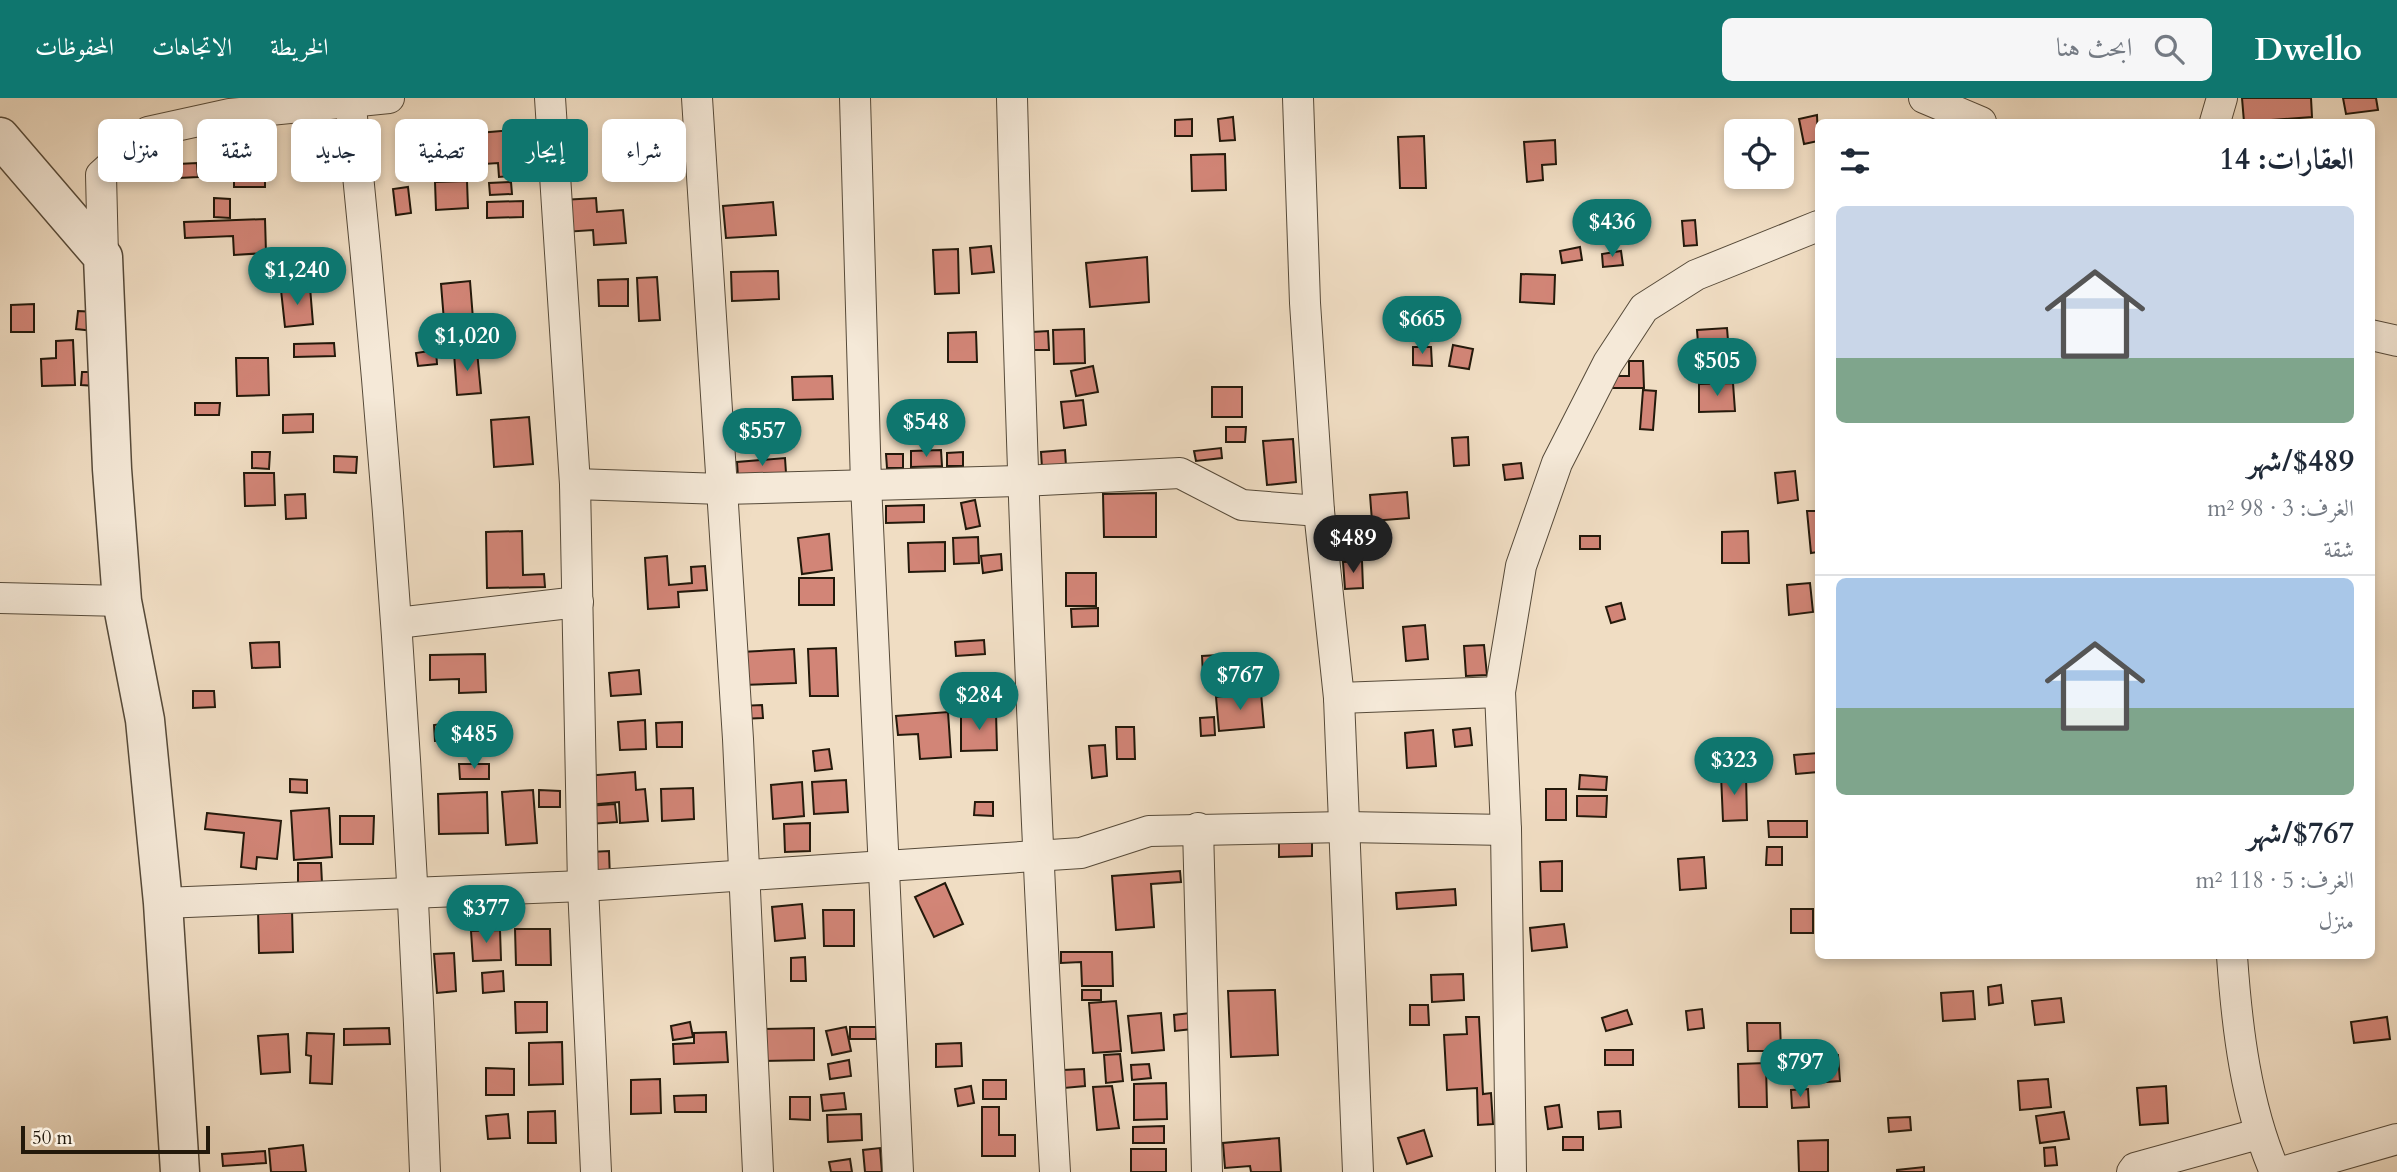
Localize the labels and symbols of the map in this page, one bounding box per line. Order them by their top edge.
pin: $436 [1571,200,1653,259]
pin: $1,240 [240,248,354,307]
pin: $665 [1381,296,1463,356]
pin: $1,020 [410,314,524,373]
pin: $505 [1676,338,1758,398]
pin: $548 [885,400,967,459]
pin: $557 [721,408,803,468]
pin: $489 [1312,516,1394,575]
pin: $767 [1199,652,1281,712]
pin: $284 [938,672,1020,732]
pin: $485 [433,712,515,771]
pin: $323 [1693,738,1775,797]
pin: $377 [445,886,527,945]
pin: $797 [1759,1040,1841,1099]
scale bar [21,1123,210,1155]

